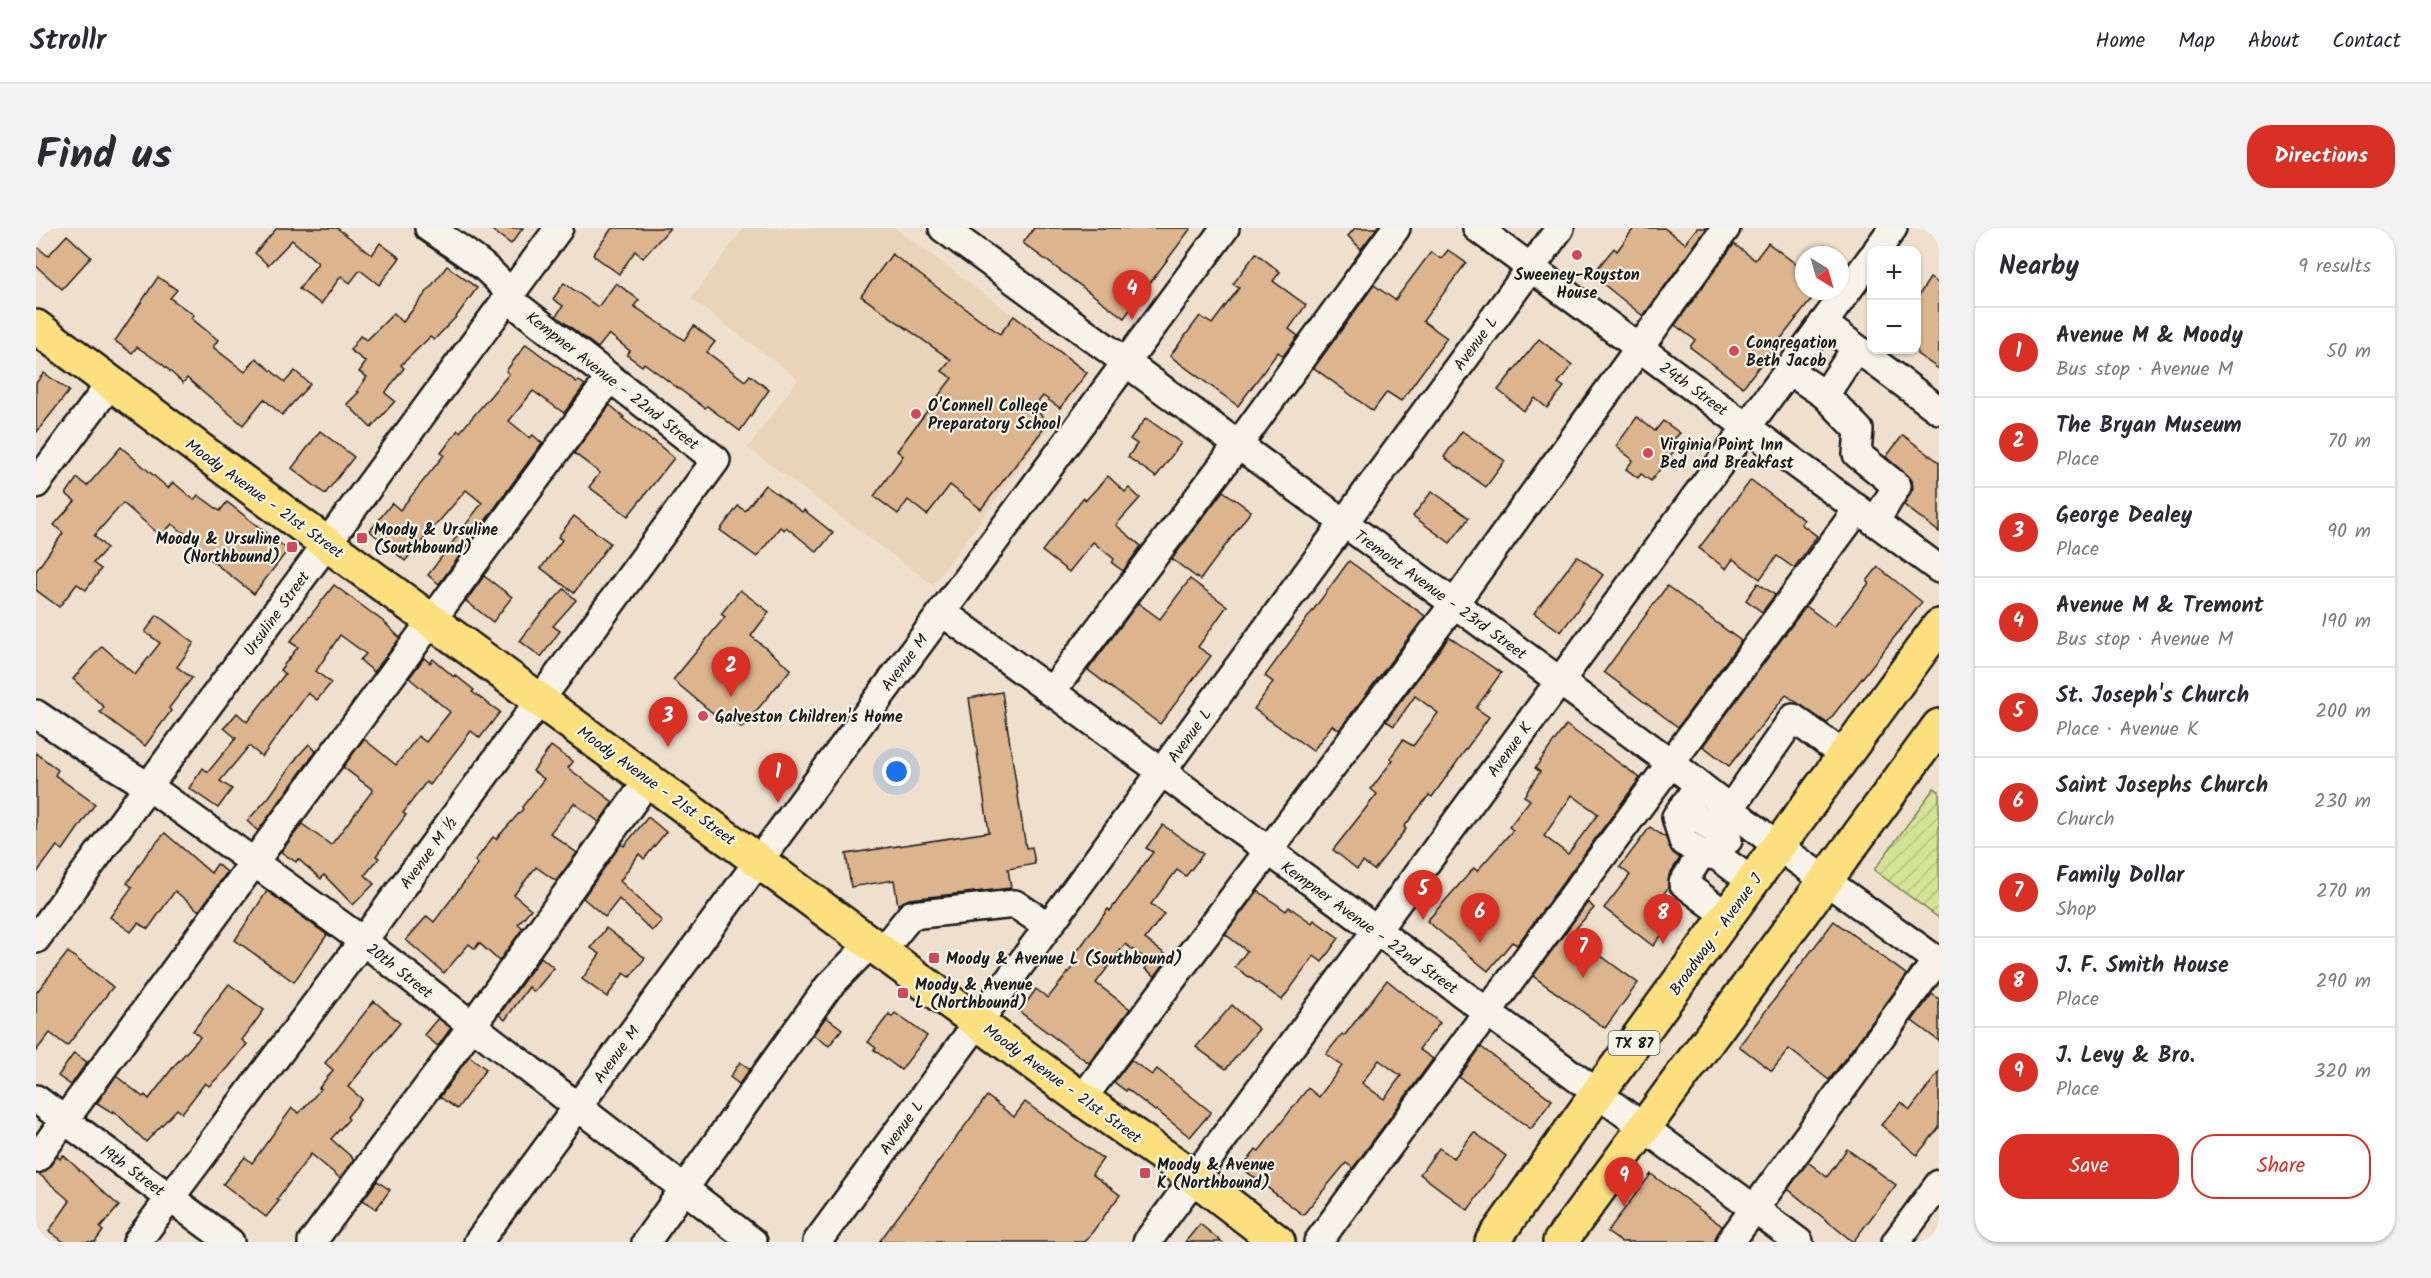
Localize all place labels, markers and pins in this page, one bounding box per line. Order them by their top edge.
marker: Sweeney-Royston House [1570,248,1584,262]
place label: Sweeney-Royston House [1514,263,1640,306]
pin: 4 [1112,270,1152,320]
place label: Congregation Beth Jacob [1746,331,1837,374]
marker: Congregation Beth Jacob [1727,344,1741,358]
place label: O'Connell College Preparatory School [928,394,1061,437]
marker: O'Connell College Preparatory School [909,407,923,421]
place label: Virginia Point Inn Bed and Breakfast [1660,433,1795,476]
marker: Virginia Point Inn Bed and Breakfast [1641,446,1655,460]
place label: Moody & Ursuline (Southbound) [374,518,498,561]
place label: Moody & Ursuline (Northbound) [156,527,280,570]
marker: Moody & Ursuline (Southbound) [355,531,369,545]
marker: Moody & Ursuline (Northbound) [285,540,299,554]
pin: 2 [712,648,750,697]
pin: 3 [648,698,688,747]
place label: Galveston Children's Home [715,705,903,730]
marker: Galveston Children's Home [696,709,710,723]
pin: 1 [758,754,798,803]
pin: 5 [1404,870,1442,920]
pin: 6 [1460,894,1500,943]
pin: 8 [1644,894,1682,944]
pin: 7 [1564,928,1602,978]
place label: Moody & Avenue L (Southbound) [946,947,1183,972]
marker: Moody & Avenue L (Southbound) [927,951,941,965]
place label: Moody & Avenue L (Northbound) [915,973,1033,1016]
marker: Moody & Avenue L (Northbound) [896,986,910,1000]
place label: Moody & Avenue K (Northbound) [1157,1153,1275,1196]
pin: 9 [1604,1158,1644,1207]
marker: Moody & Avenue K (Northbound) [1138,1166,1152,1180]

